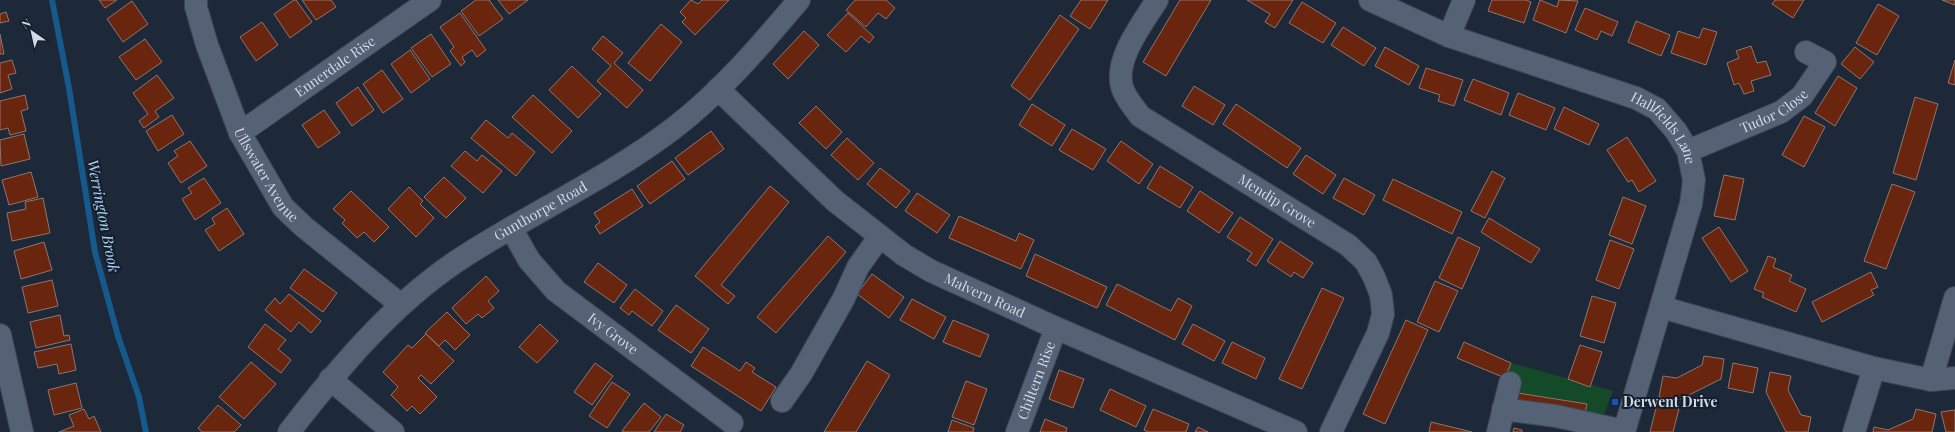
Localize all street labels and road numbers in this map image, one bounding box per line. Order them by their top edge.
street label: Ennerdale Rise [291,31,379,101]
street label: Tudor Close [1737,86,1813,137]
street label: Hallfields Lane [1628,87,1700,166]
street label: Ullswater Avenue [230,125,303,226]
street label: Mendip Grove [1235,169,1320,232]
street label: Gunthorpe Road [490,177,590,245]
street label: Malvern Road [941,268,1028,322]
street label: Ivy Grove [584,308,642,359]
street label: Chiltern Rise [1012,338,1059,422]

